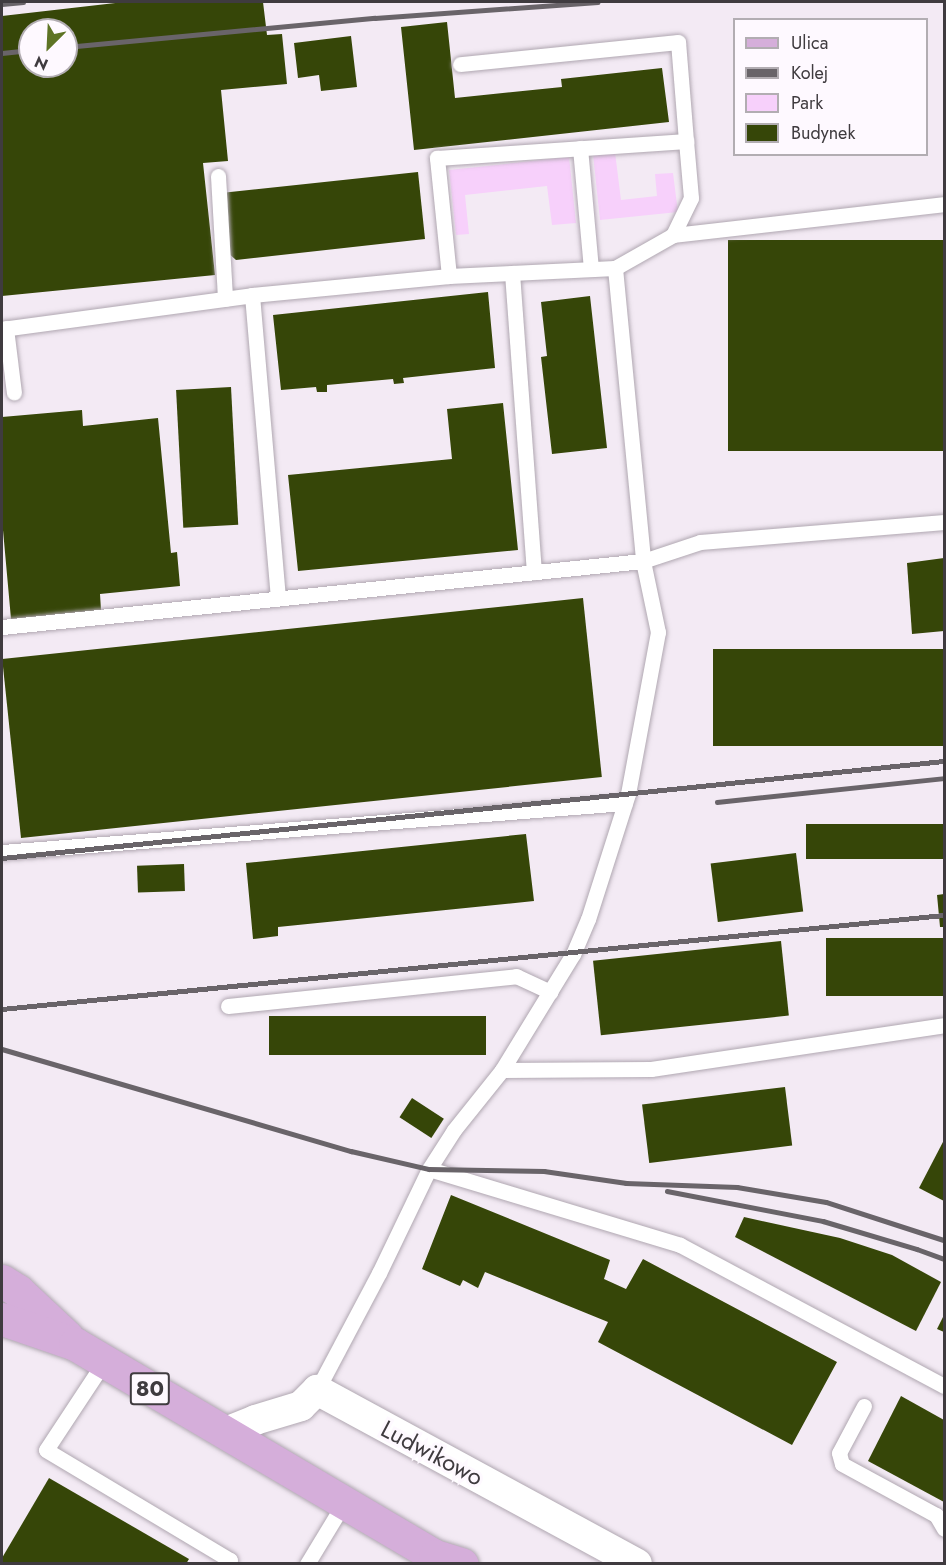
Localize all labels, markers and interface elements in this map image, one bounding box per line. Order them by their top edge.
north arrow [18,18,78,78]
legend [733,18,928,156]
text: Ulica [791,30,828,56]
text: N [31,50,52,76]
text: Kolej [791,60,828,86]
text: Park [791,90,823,116]
text: Budynek [791,120,855,146]
road number: 80 [129,1370,171,1408]
street label: Ludwikowo [376,1414,488,1492]

